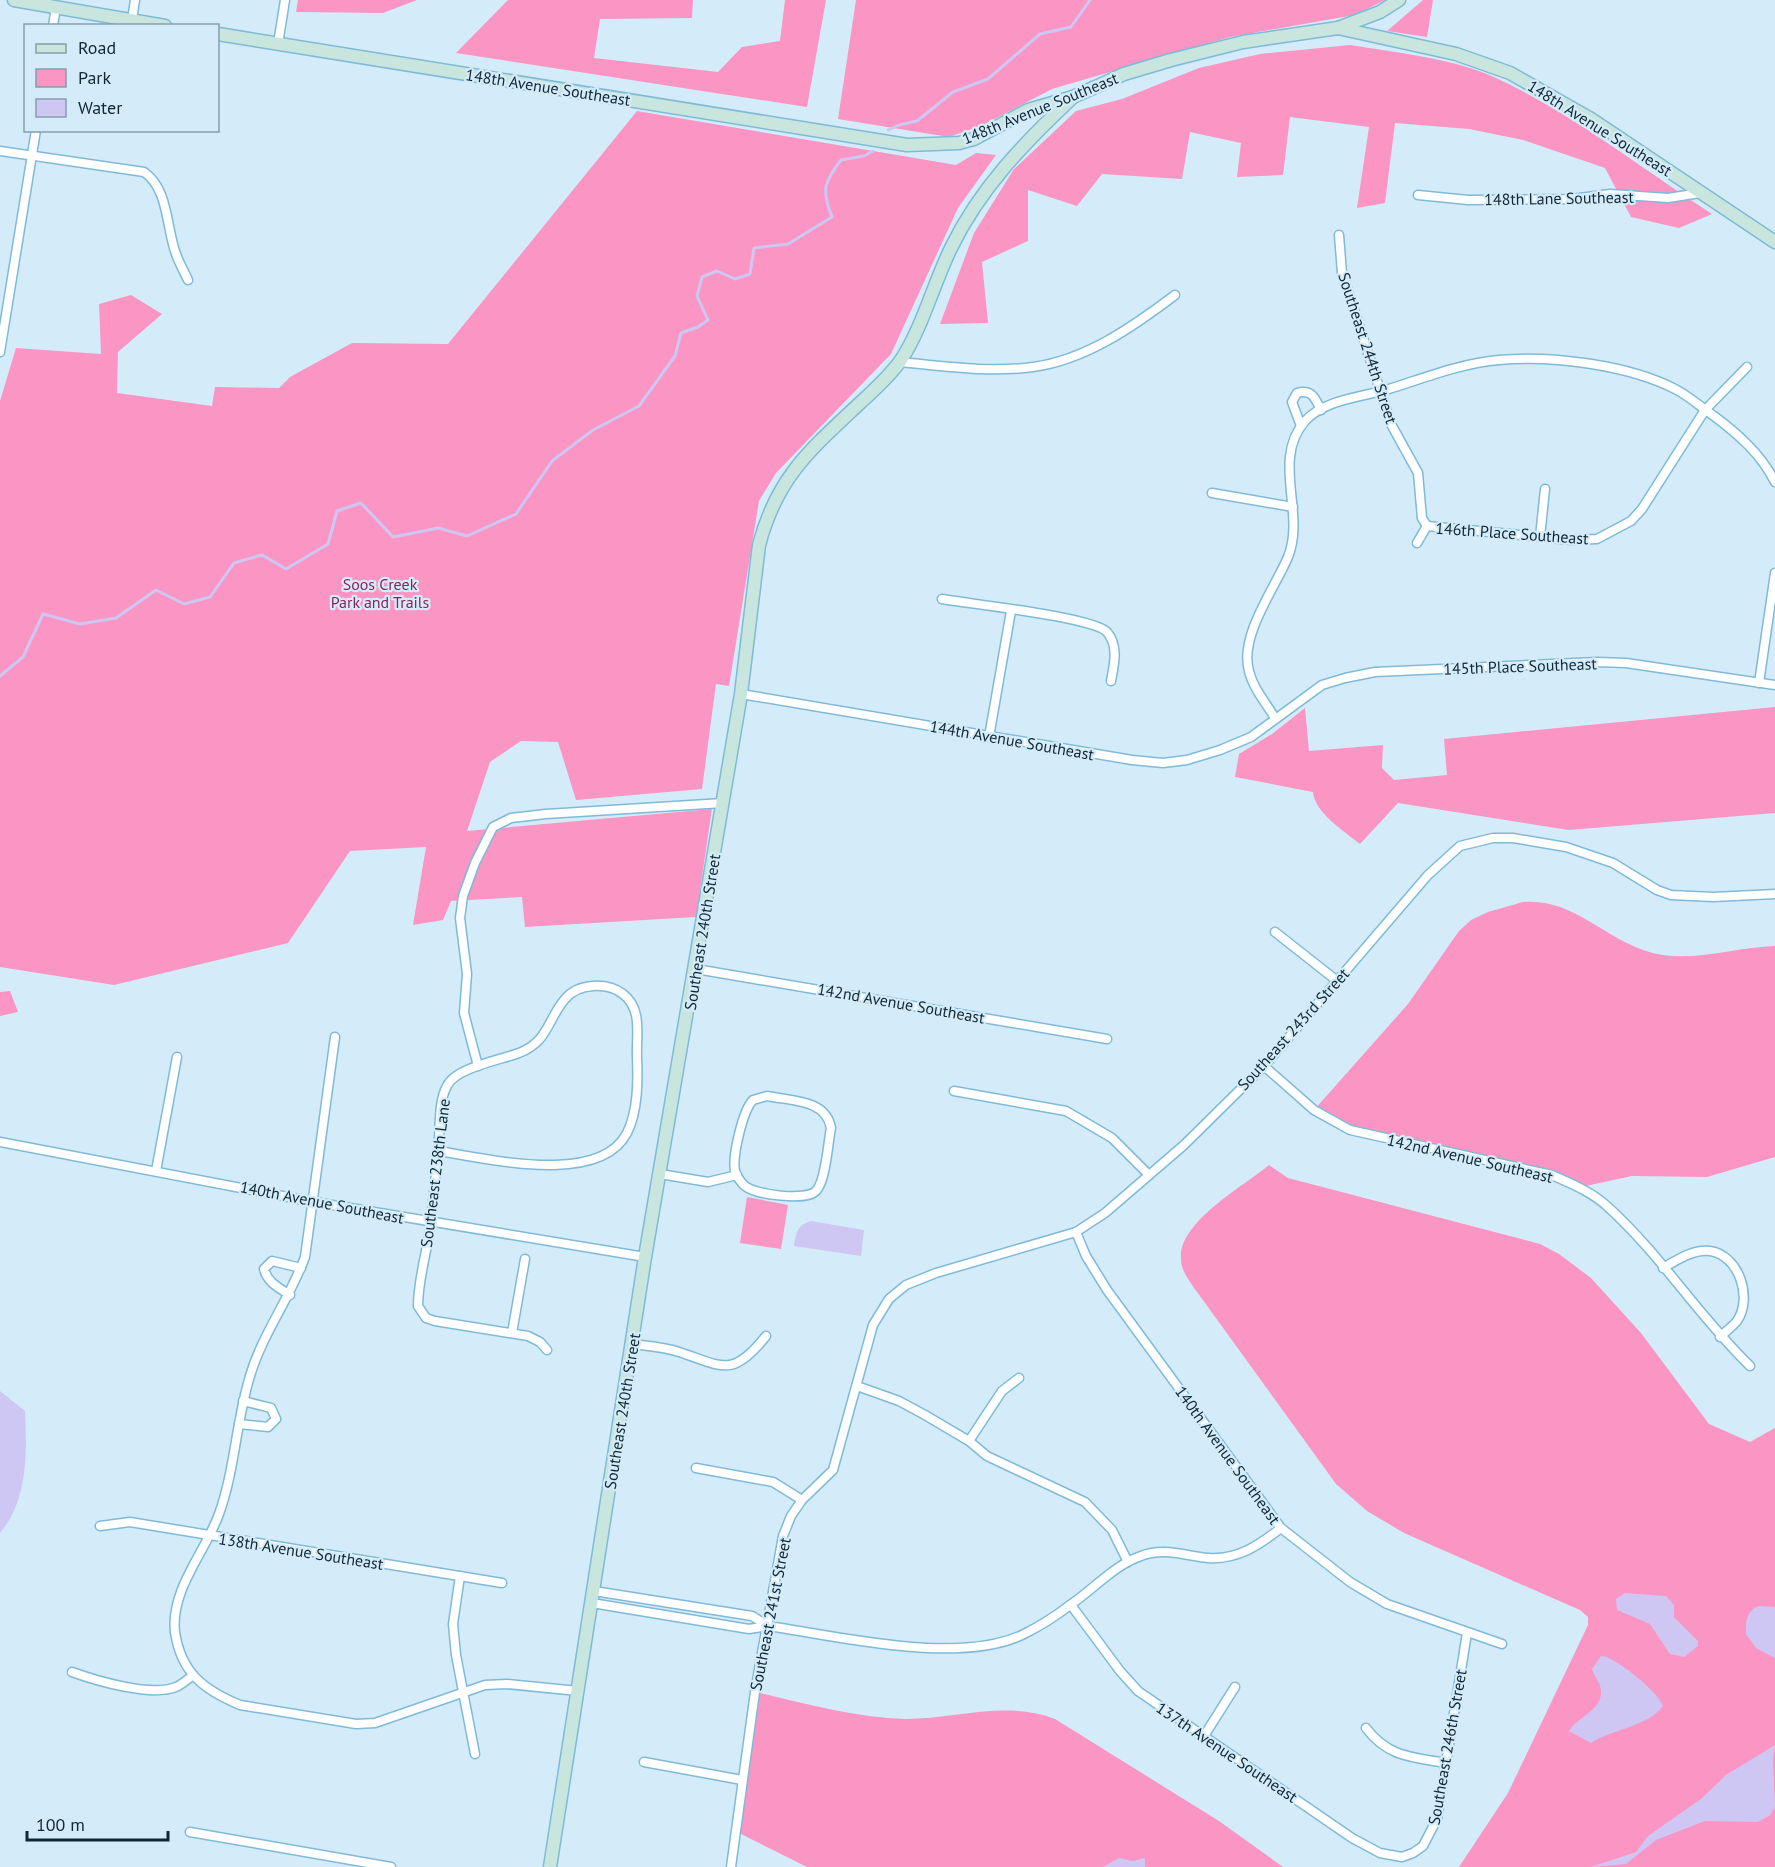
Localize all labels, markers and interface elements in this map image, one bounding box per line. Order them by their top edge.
legend [24,24,219,132]
text: Road [78,36,116,59]
street label: 148th Avenue Southeast [464,64,632,110]
text: Park [78,66,111,89]
street label: 148th Avenue Southeast [959,67,1121,148]
street label: 148th Avenue Southeast [1524,75,1676,181]
text: Water [78,96,122,119]
street label: 148th Lane Southeast [1484,187,1635,209]
street label: Southeast 244th Street [1334,270,1402,427]
street label: 146th Place Southeast [1435,518,1590,548]
park label: Soos Creek Park and Trails [331,574,430,612]
street label: 145th Place Southeast [1443,653,1598,679]
street label: 144th Avenue Southeast [928,716,1096,764]
street label: Southeast 240th Street [680,852,724,1012]
street label: Southeast 243rd Street [1233,963,1354,1094]
street label: 142nd Avenue Southeast [816,978,987,1028]
street label: Southeast 238th Lane [416,1097,454,1249]
street label: 142nd Avenue Southeast [1385,1129,1555,1187]
street label: 140th Avenue Southeast [238,1176,406,1228]
street label: Southeast 240th Street [600,1331,644,1491]
street label: 140th Avenue Southeast [1171,1382,1285,1529]
street label: 138th Avenue Southeast [217,1528,385,1574]
street label: Southeast 241st Street [745,1535,795,1692]
street label: Southeast 246th Street [1423,1667,1471,1826]
street label: 137th Avenue Southeast [1153,1697,1302,1807]
scale bar [27,1804,168,1842]
text: 100 m [36,1813,85,1836]

